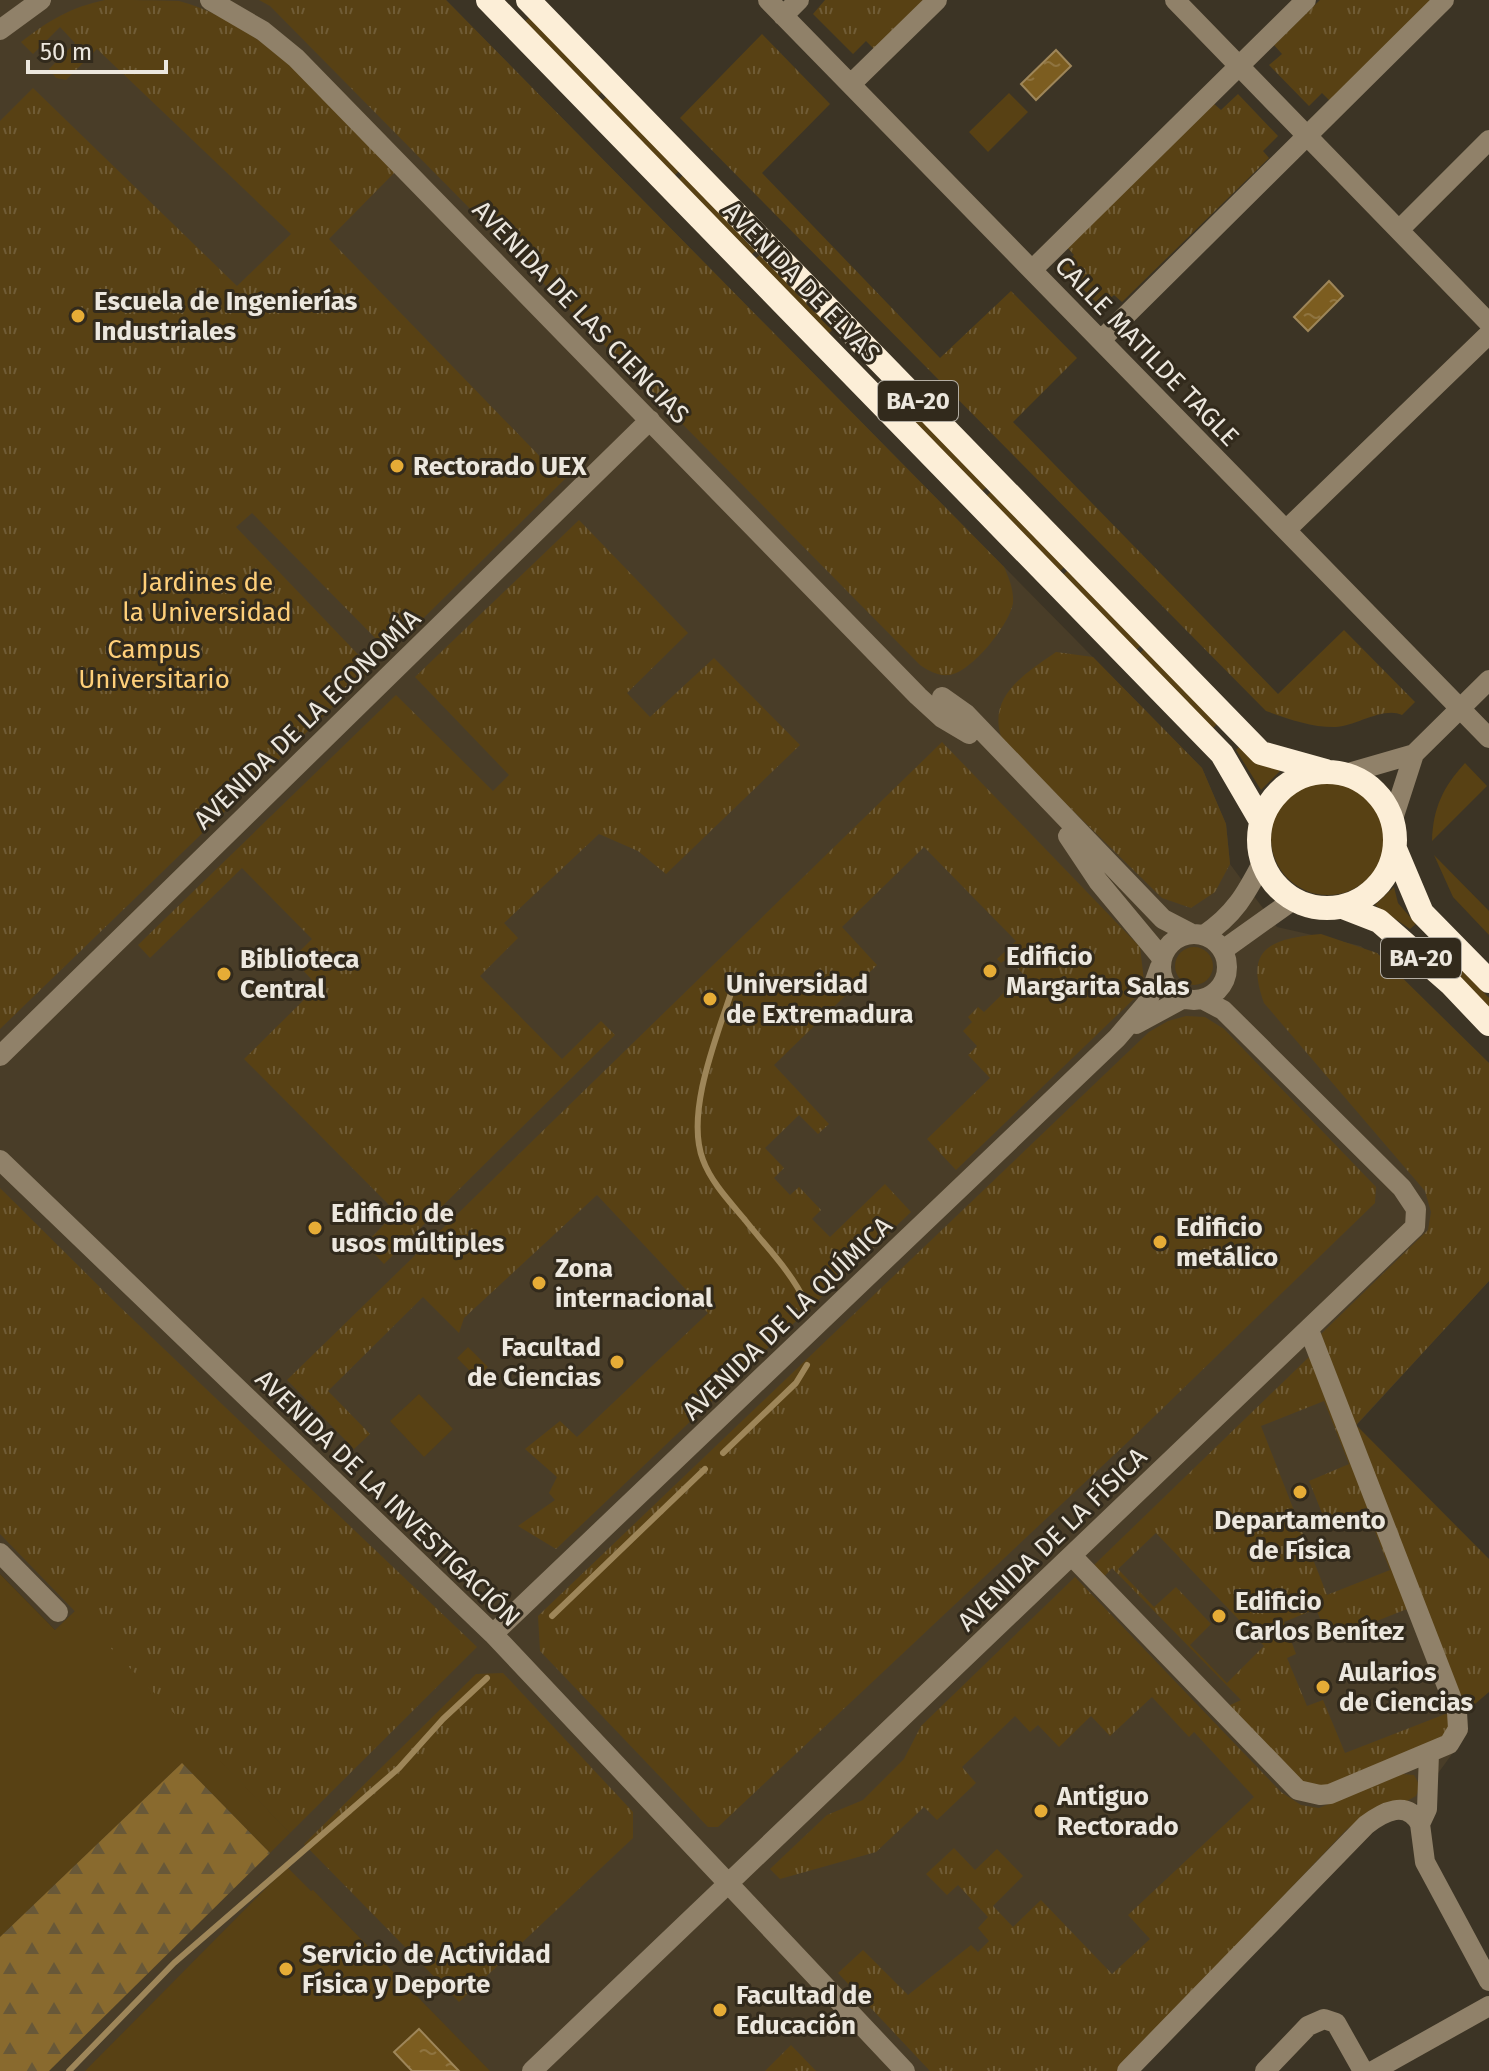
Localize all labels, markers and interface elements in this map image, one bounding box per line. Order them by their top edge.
scale bar [28,24,166,74]
text: 50 m [40,38,92,66]
street label: AVENIDA DE LAS CIENCIAS [466,194,695,430]
street label: AVENIDA DE ELVAS [717,195,886,369]
street label: CALLE MATILDE TAGLE [1048,250,1245,453]
place label: Escuela de Ingenierías Industriales [94,286,358,347]
marker: Escuela de Ingenierías Industriales [69,307,87,325]
road number: BA-20 [878,381,958,421]
place label: Rectorado UEX [413,451,588,482]
marker: Rectorado UEX [388,457,406,475]
park label: Jardines de la Universidad [122,567,292,628]
street label: AVENIDA DE LA ECONOMÍA [188,603,427,836]
park label: Campus Universitario [78,634,230,695]
road number: BA-20 [1381,938,1461,978]
place label: Edificio Margarita Salas [1006,941,1190,1002]
place label: Biblioteca Central [240,944,360,1005]
marker: Edificio Margarita Salas [981,962,999,980]
marker: Biblioteca Central [215,965,233,983]
place label: Universidad de Extremadura [726,969,914,1030]
marker: Universidad de Extremadura [701,990,719,1008]
place label: Edificio de usos múltiples [331,1198,505,1259]
street label: AVENIDA DE LA QUÍMICA [676,1210,899,1426]
place label: Edificio metálico [1176,1212,1278,1273]
marker: Edificio de usos múltiples [306,1219,324,1237]
marker: Edificio metálico [1151,1233,1169,1251]
place label: Zona internacional [555,1253,713,1314]
marker: Zona internacional [530,1274,548,1292]
place label: Facultad de Ciencias [467,1332,601,1393]
marker: Facultad de Ciencias [608,1353,626,1371]
street label: AVENIDA DE LA INVESTIGACIÓN [249,1364,527,1633]
street label: AVENIDA DE LA FÍSICA [951,1441,1153,1638]
marker: Departamento de Física [1291,1483,1309,1501]
place label: Departamento de Física [1214,1505,1386,1566]
place label: Edificio Carlos Benítez [1235,1586,1404,1647]
marker: Edificio Carlos Benítez [1210,1607,1228,1625]
place label: Aularios de Ciencias [1338,1657,1474,1718]
marker: Aularios de Ciencias [1314,1678,1332,1696]
place label: Antiguo Rectorado [1056,1781,1179,1842]
marker: Antiguo Rectorado [1032,1802,1050,1820]
place label: Servicio de Actividad Física y Deporte [302,1939,551,2000]
marker: Servicio de Actividad Física y Deporte [277,1960,295,1978]
place label: Facultad de Educación [736,1980,872,2041]
marker: Facultad de Educación [711,2001,729,2019]

